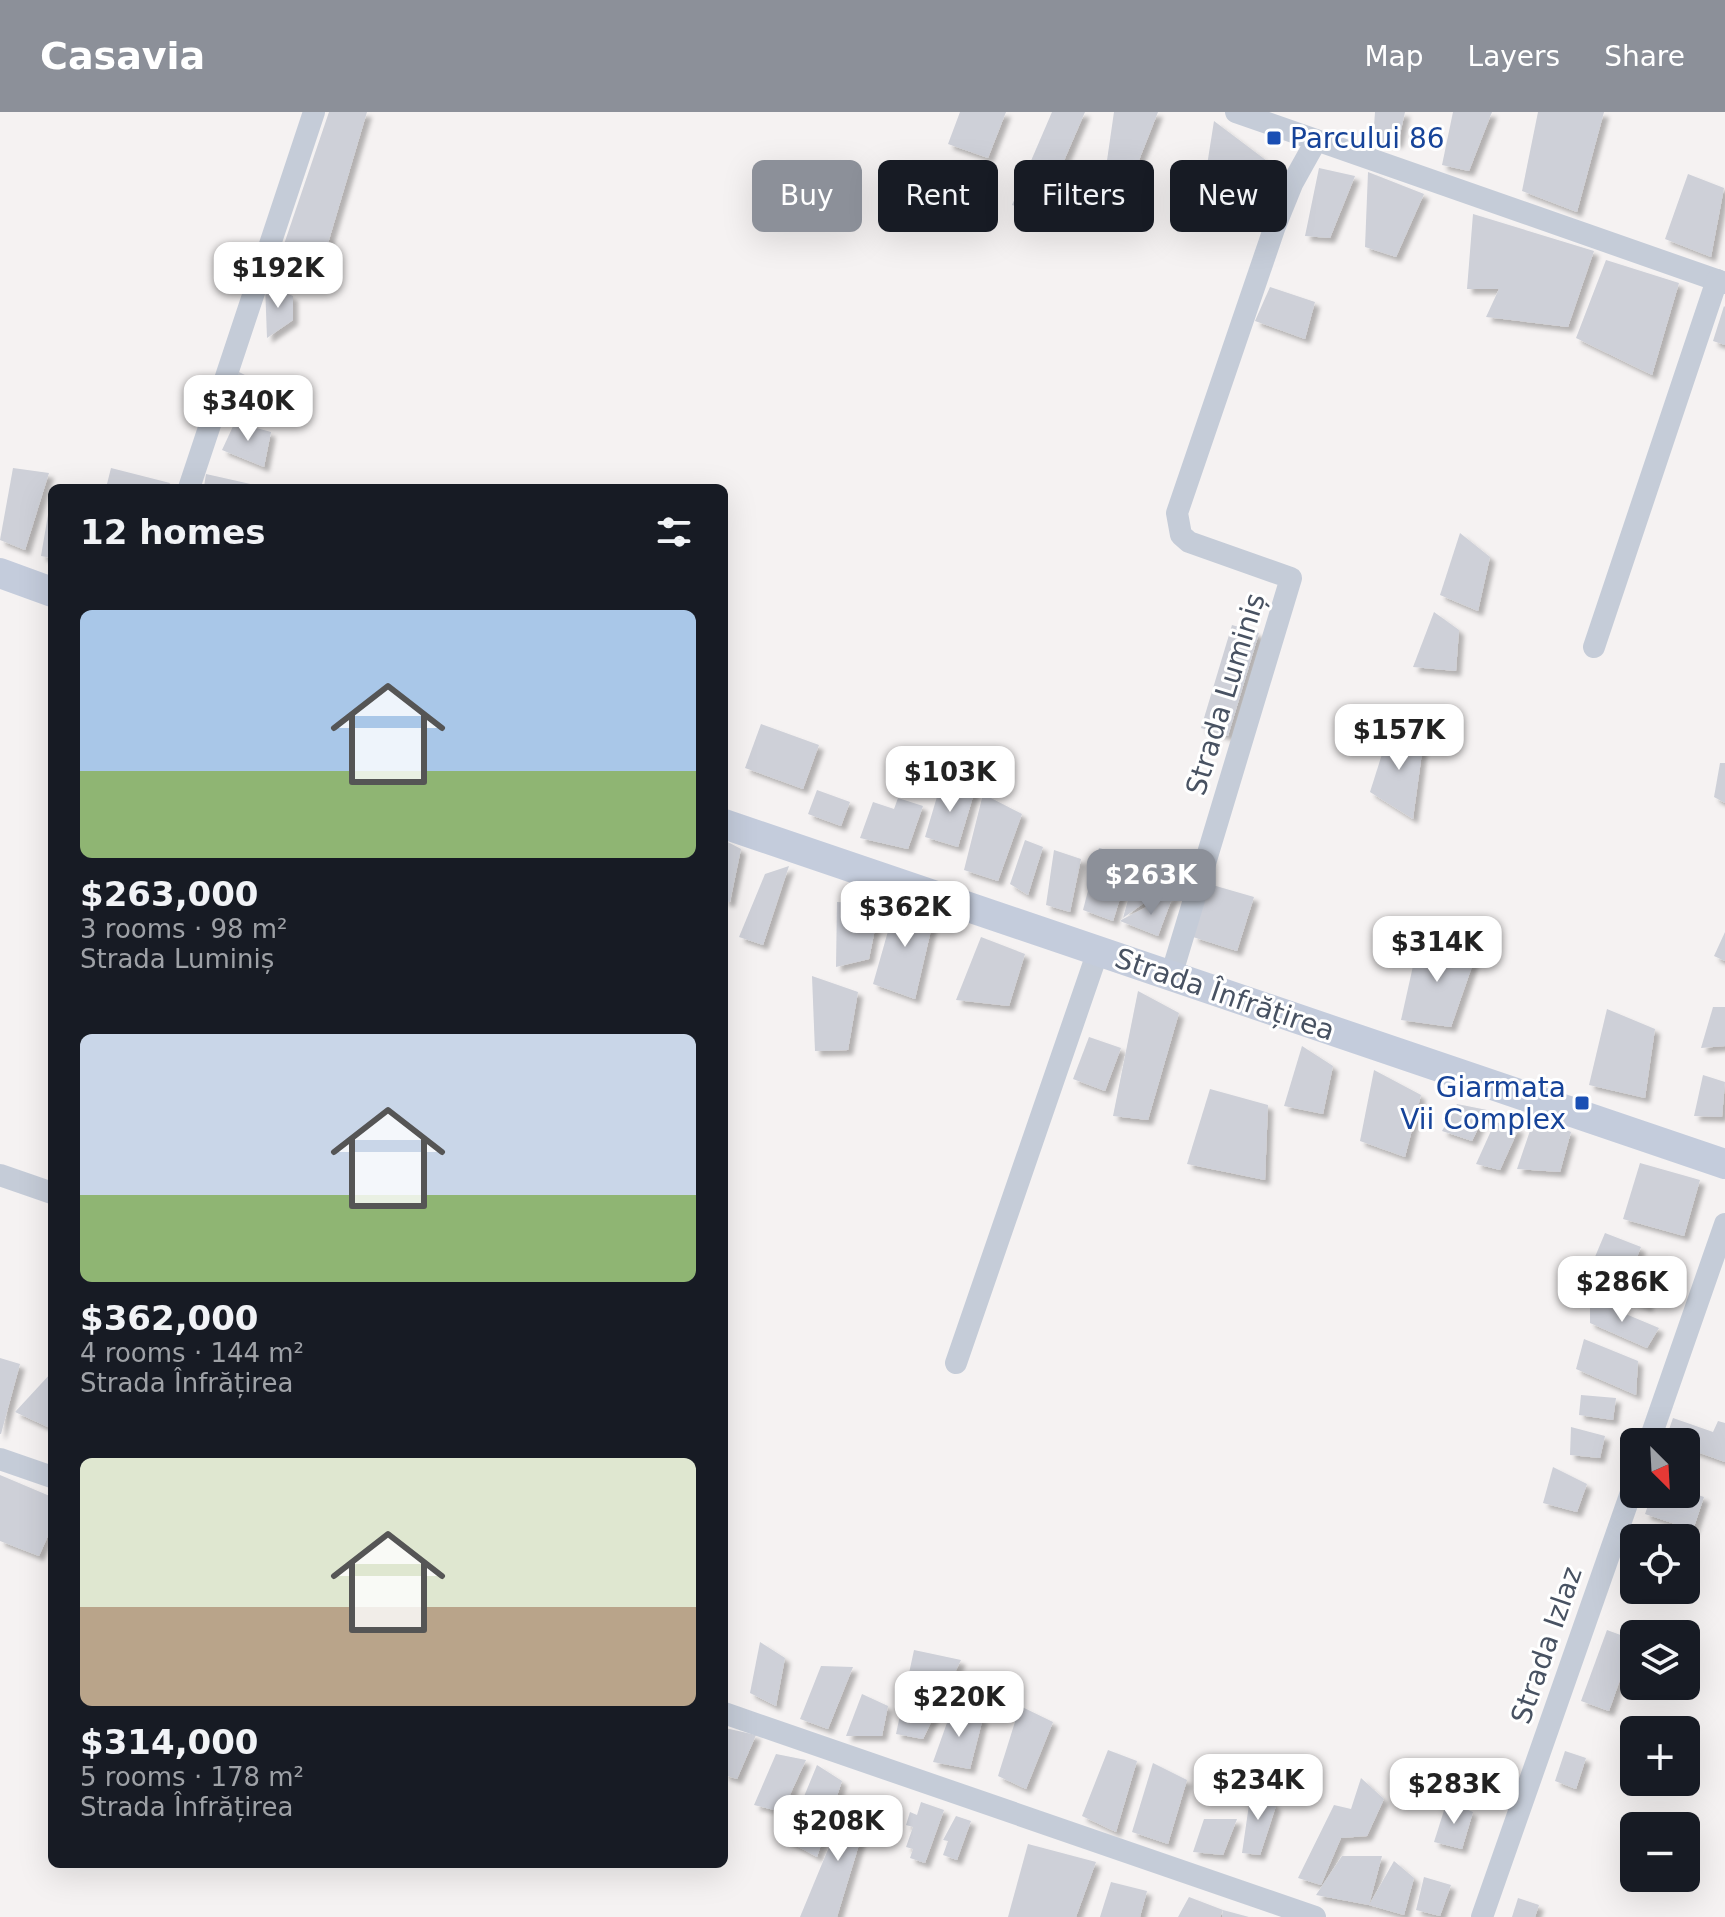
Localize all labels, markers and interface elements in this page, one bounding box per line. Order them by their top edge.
text: Casavia [40,34,205,78]
text: Map [1364,40,1424,73]
text: Layers [1468,40,1560,73]
text: Share [1604,40,1685,73]
place label: Parcului 86 [1290,122,1445,155]
marker: Parcului 86 [1265,129,1283,147]
chip: Buy [752,160,862,232]
chip: Rent [878,160,998,232]
chip: Filters [1014,160,1154,232]
chip: New [1170,160,1287,232]
pin: $192K [222,242,334,310]
text: $192K [232,253,324,283]
pin: $340K [192,375,304,443]
text: $340K [202,386,294,416]
icon: filters [652,510,696,554]
text: 12 homes [80,512,265,552]
street label: Strada Luminiș [1179,589,1272,799]
icon: home [316,662,460,806]
pin: $157K [1343,704,1455,772]
text: $157K [1353,715,1445,745]
pin: $103K [894,746,1006,814]
text: $103K [904,757,996,787]
pin: $263K [1095,849,1207,917]
text: $263K [1105,860,1197,890]
text: $263,000 [80,874,259,914]
pin: $362K [849,881,961,949]
text: $362K [859,892,951,922]
text: 3 rooms · 98 m² [80,914,288,944]
pin: $314K [1381,916,1493,984]
text: $314K [1391,927,1483,957]
street label: Strada Înfrățirea [1111,941,1339,1047]
text: Strada Luminiș [80,944,274,974]
place label: Giarmata Vii Complex [1400,1071,1566,1136]
icon: home [316,1086,460,1230]
marker: Giarmata Vii Complex [1573,1094,1591,1112]
pin: $286K [1566,1256,1678,1324]
text: $286K [1576,1267,1668,1297]
text: $362,000 [80,1298,259,1338]
text: 4 rooms · 144 m² [80,1338,304,1368]
text: Strada Înfrățirea [80,1368,293,1398]
north arrow [1620,1428,1700,1508]
map controls [1620,1428,1700,1892]
icon: home [316,1510,460,1654]
button: locate [1620,1524,1700,1604]
street label: Strada Izlaz [1504,1562,1589,1728]
button: layers [1620,1620,1700,1700]
pin: $220K [903,1671,1015,1739]
text: $220K [913,1682,1005,1712]
button: + [1620,1716,1700,1796]
text: $314,000 [80,1722,259,1762]
pin: $234K [1202,1754,1314,1822]
pin: $283K [1398,1758,1510,1826]
text: 5 rooms · 178 m² [80,1762,304,1792]
text: $234K [1212,1765,1304,1795]
text: $283K [1408,1769,1500,1799]
text: Strada Înfrățirea [80,1792,293,1822]
pin: $208K [782,1795,894,1863]
text: $208K [792,1806,884,1836]
button: − [1620,1812,1700,1892]

